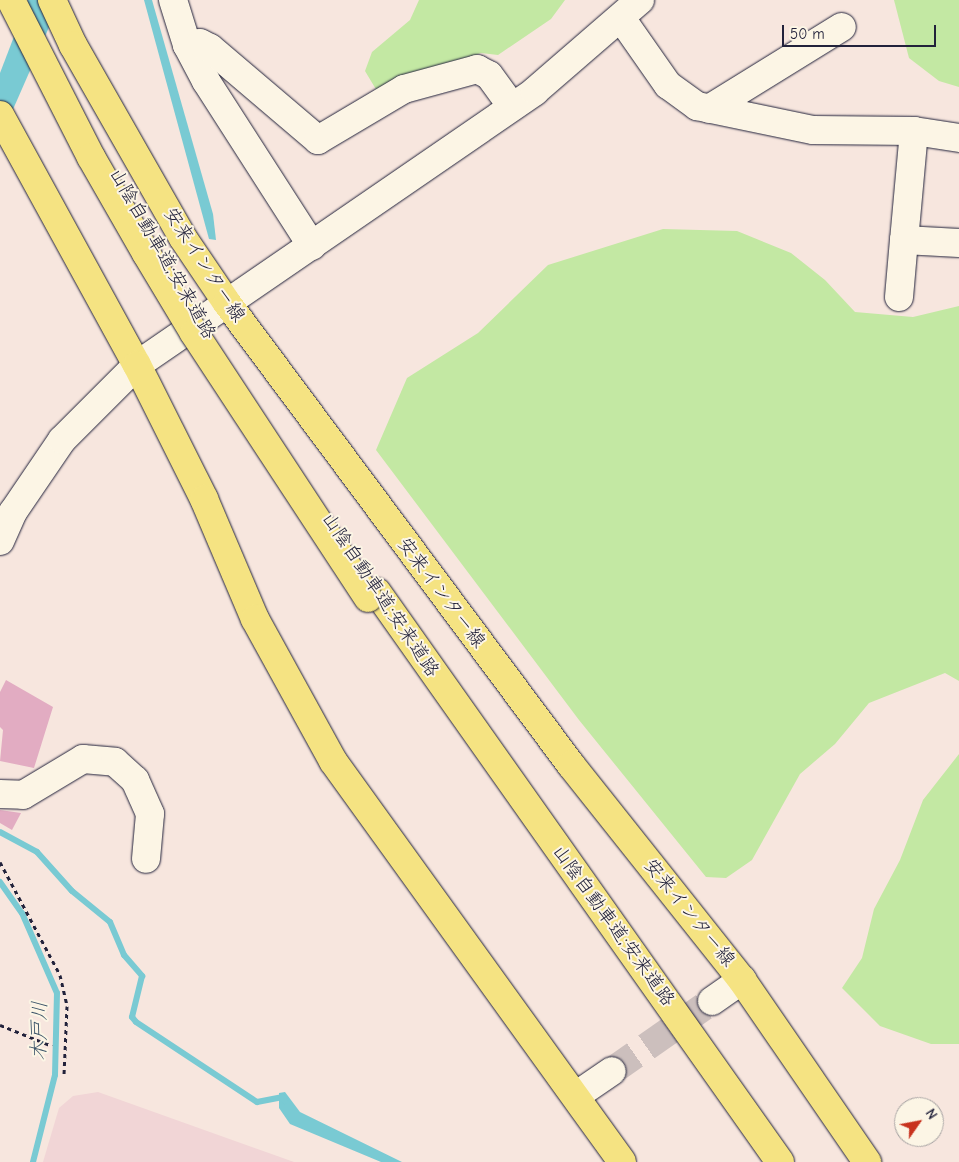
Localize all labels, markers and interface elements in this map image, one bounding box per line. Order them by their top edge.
scale bar [784,15,938,47]
text: 50 m [790,25,825,43]
street label: 山陰自動車道;安来道路 [104,164,220,344]
street label: 安来インター線 [158,203,250,327]
street label: 山陰自動車道;安来道路 [316,508,444,682]
street label: 安来インター線 [392,533,490,653]
street label: 山陰自動車道;安来道路 [547,841,679,1011]
street label: 安来インター線 [638,854,740,972]
water label: 木戸川 [26,1001,52,1061]
north arrow [894,1097,944,1147]
text: N [922,1106,941,1123]

